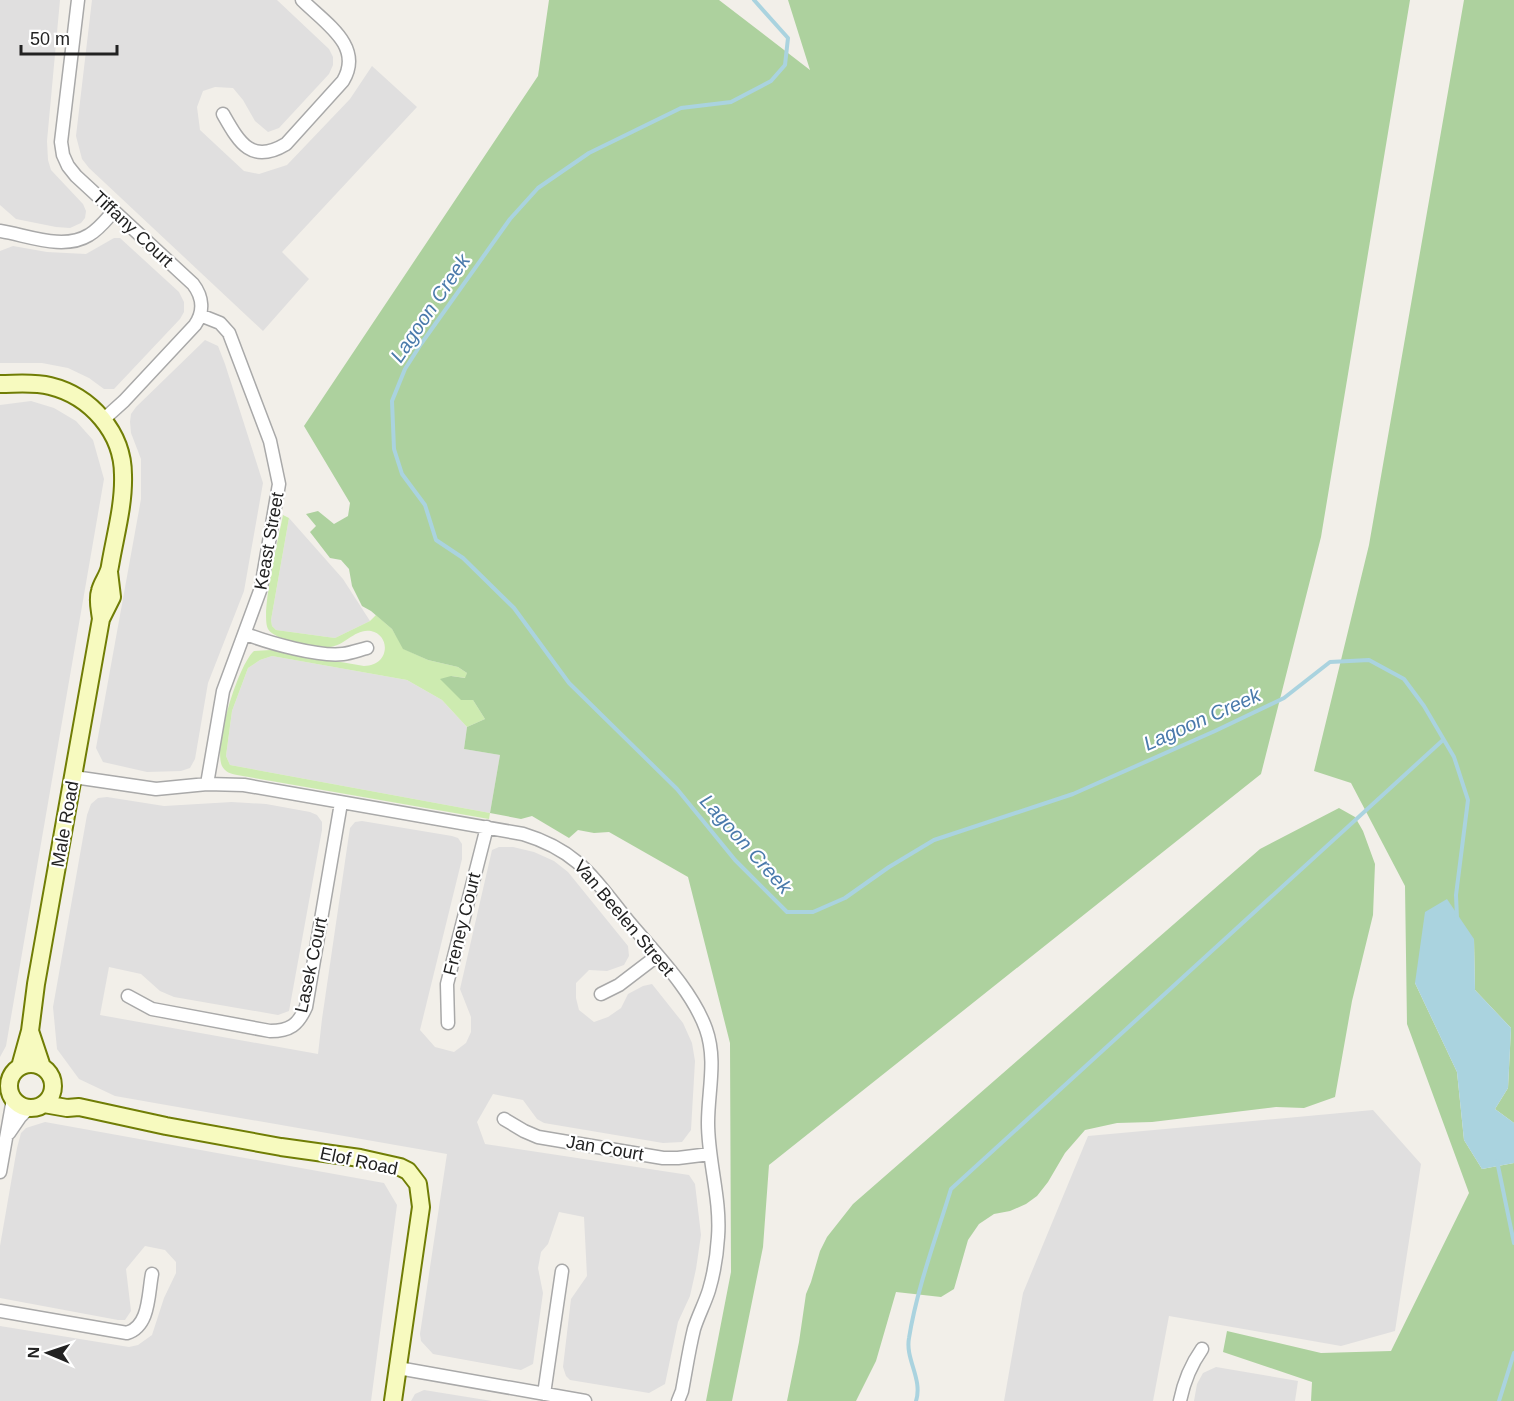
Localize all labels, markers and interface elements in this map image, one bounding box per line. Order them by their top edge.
scale bar [21,18,117,56]
text: 50 m [30,29,70,49]
street label: Tiffany Court [89,187,177,271]
water label: Lagoon Creek [386,249,475,366]
street label: Keast Street [251,490,287,592]
water label: Lagoon Creek [1140,683,1265,755]
street label: Male Road [48,779,82,869]
water label: Lagoon Creek [696,790,797,899]
street label: Van Beelen Street [570,856,678,980]
street label: Freney Court [440,871,484,977]
street label: Lasek Court [291,915,331,1015]
street label: Jan Court [565,1131,645,1165]
street label: Elof Road [318,1143,400,1179]
north arrow [18,1323,78,1383]
text: N [25,1346,42,1359]

